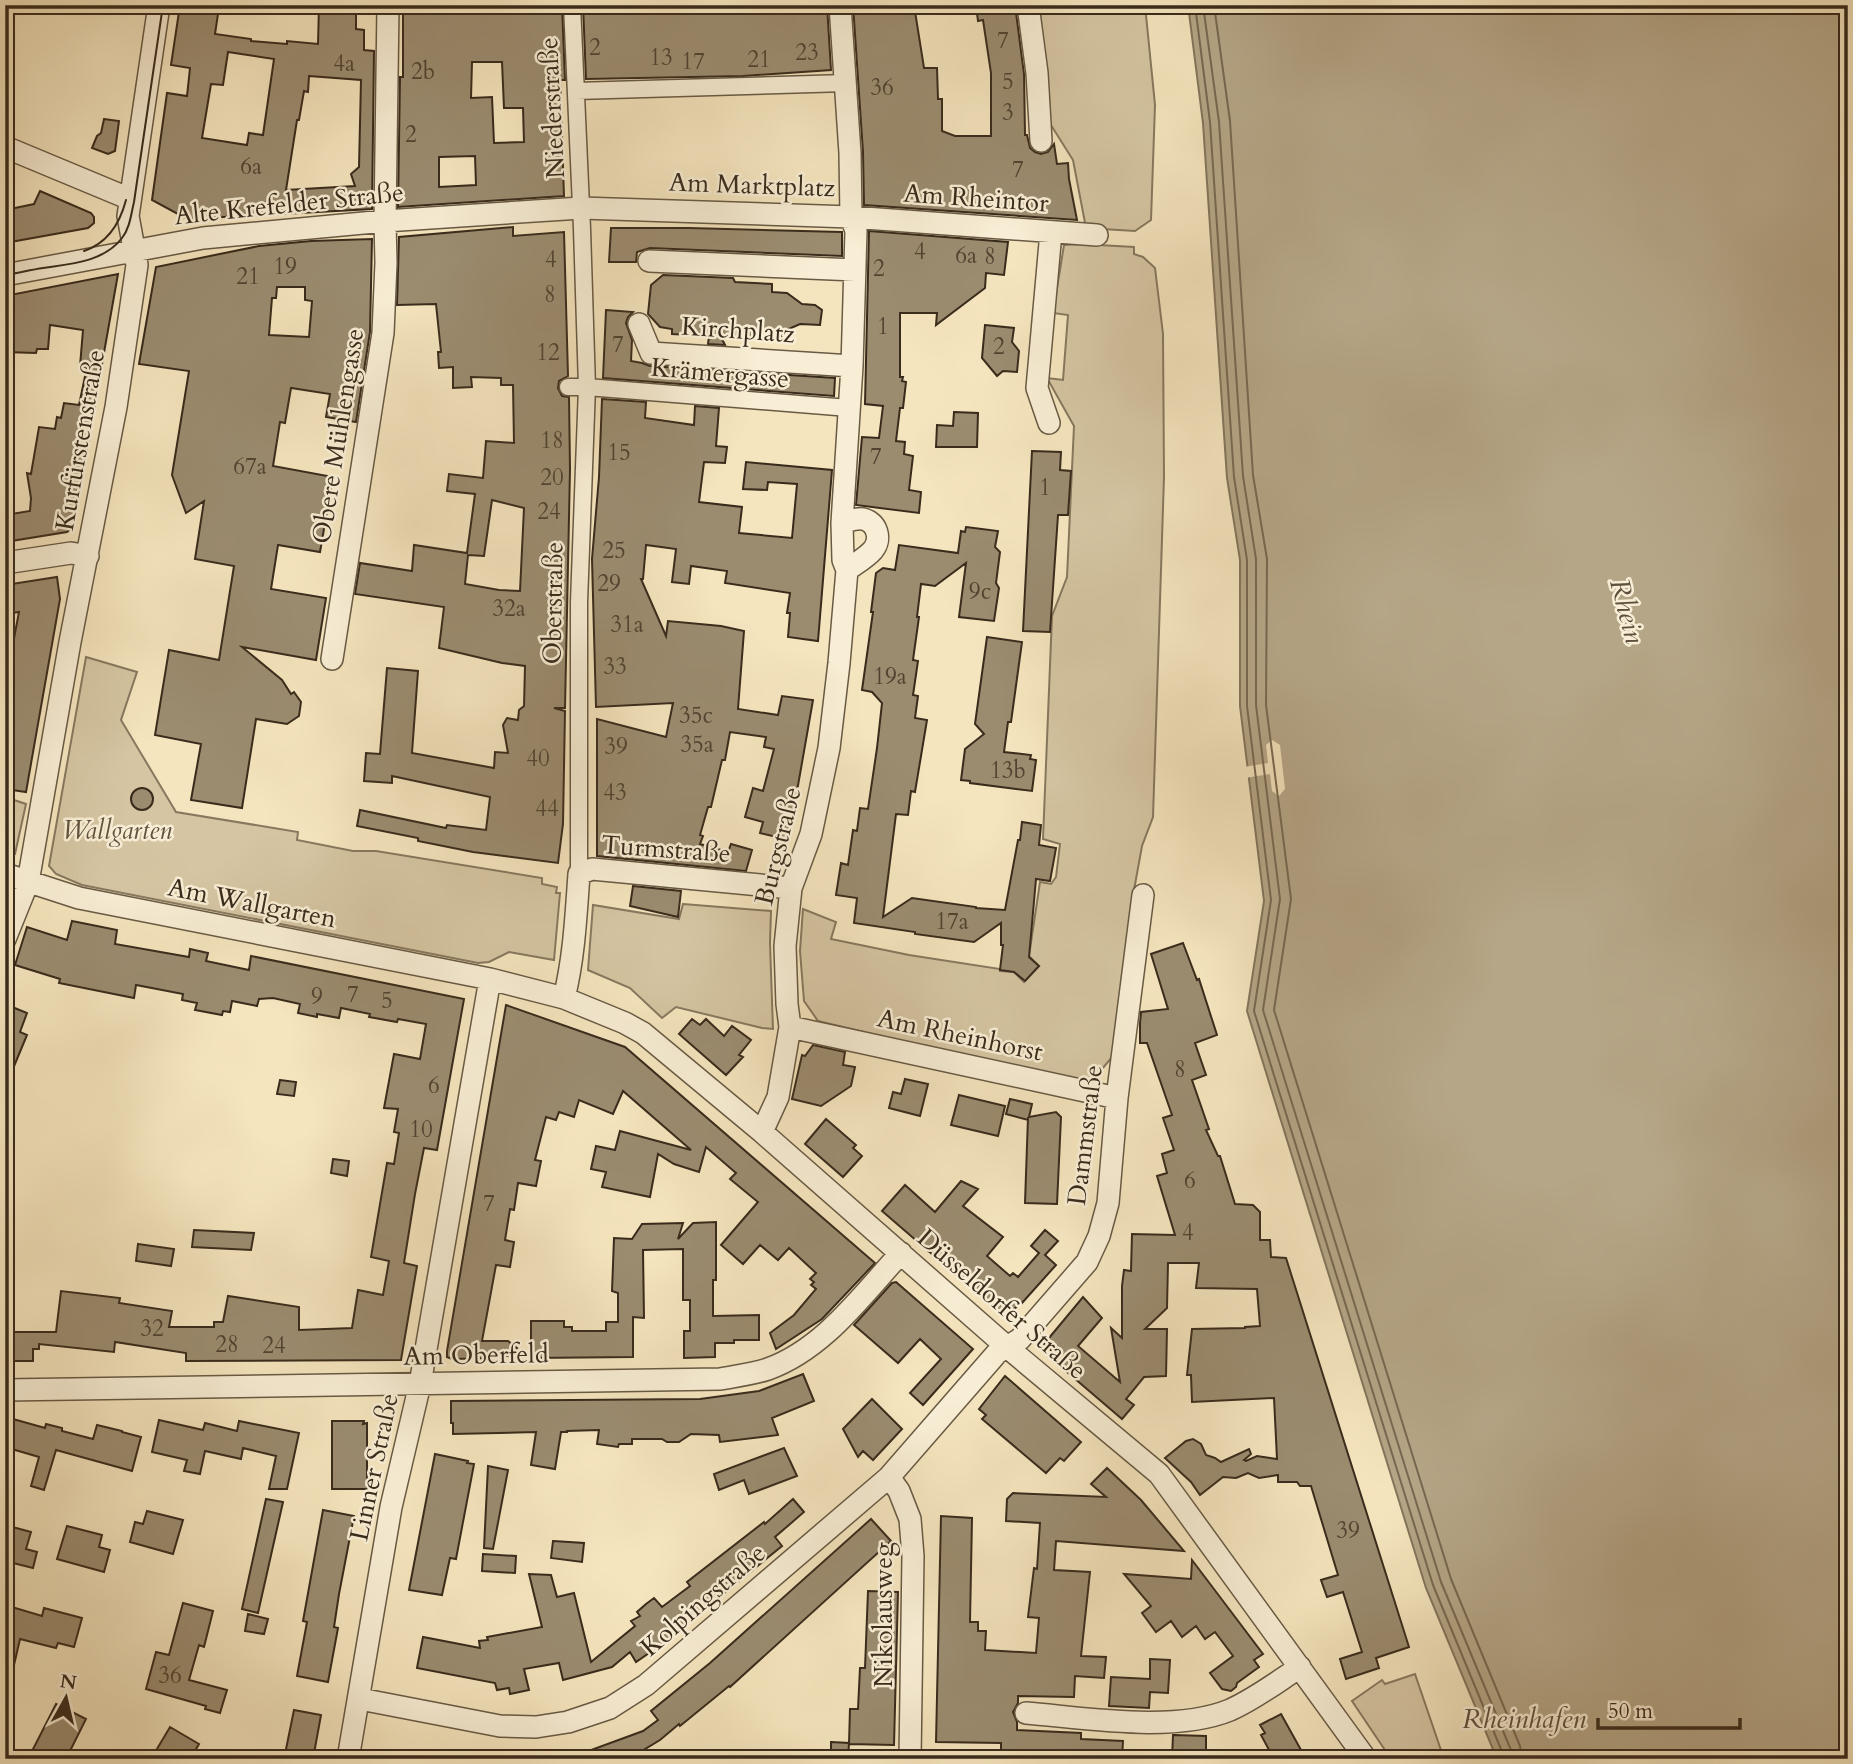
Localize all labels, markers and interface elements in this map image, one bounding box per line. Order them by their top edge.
house number: 7 [997,25,1009,56]
house number: 2 [589,32,601,63]
street label: Niederstraße [531,37,573,179]
house number: 23 [795,37,819,68]
house number: 13 [649,42,673,73]
house number: 21 [747,44,771,75]
house number: 17 [681,46,705,77]
house number: 4a [333,48,355,79]
house number: 2b [411,56,435,87]
house number: 5 [1002,66,1014,97]
house number: 36 [870,72,894,103]
house number: 3 [1002,97,1014,128]
house number: 2 [405,119,417,150]
house number: 6a [240,151,262,182]
house number: 7 [1012,154,1024,185]
street label: Am Marktplatz [668,165,836,205]
street label: Alte Krefelder Straße [173,175,405,233]
street label: Am Rheintor [902,175,1050,221]
house number: 4 [914,236,926,267]
house number: 6a [955,240,977,271]
house number: 8 [984,241,996,272]
house number: 4 [545,244,557,275]
house number: 19 [273,251,297,282]
house number: 2 [873,253,885,284]
house number: 21 [236,261,260,292]
house number: 8 [544,279,556,310]
street label: Kirchplatz [680,309,796,351]
house number: 1 [877,311,889,342]
street label: Obere Mühlengasse [304,326,372,546]
house number: 7 [612,329,624,360]
house number: 2 [993,331,1005,362]
house number: 12 [536,337,560,368]
street label: Kurfürstenstraße [47,347,113,533]
street label: Krämergasse [649,350,791,396]
house number: 18 [540,425,564,456]
house number: 15 [607,437,631,468]
house number: 7 [870,441,882,472]
house number: 67a [233,451,267,482]
house number: 20 [540,462,564,493]
house number: 1 [1039,472,1051,503]
house number: 24 [537,496,561,527]
house number: 25 [602,535,626,566]
street label: Oberstraße [534,541,572,665]
house number: 29 [597,568,621,599]
water label: Rhein [1600,574,1654,648]
house number: 9c [969,576,991,607]
house number: 32a [492,593,526,624]
house number: 31a [610,609,644,640]
house number: 33 [603,651,627,682]
house number: 19a [873,661,907,692]
house number: 35c [679,700,713,731]
house number: 35a [680,729,714,760]
house number: 39 [604,731,628,762]
house number: 40 [526,743,550,774]
house number: 13b [990,755,1026,786]
house number: 43 [603,777,627,808]
street label: Burgstraße [746,783,810,909]
house number: 44 [535,793,559,824]
park label: Wallgarten [62,813,172,848]
street label: Turmstraße [600,827,732,871]
street label: Am Wallgarten [165,870,339,937]
house number: 17a [935,906,969,937]
house number: 7 [347,979,359,1010]
house number: 9 [311,981,323,1012]
house number: 5 [381,985,393,1016]
street label: Am Rheinhorst [874,1000,1046,1070]
house number: 8 [1174,1054,1186,1085]
street label: Dammstraße [1059,1063,1111,1207]
house number: 6 [428,1070,440,1101]
house number: 10 [409,1114,433,1145]
house number: 6 [1184,1165,1196,1196]
house number: 7 [483,1188,495,1219]
house number: 4 [1182,1217,1194,1248]
street label: Düsseldorfer Straße [910,1221,1094,1387]
house number: 32 [140,1313,164,1344]
house number: 28 [215,1329,239,1360]
house number: 24 [262,1330,286,1361]
street label: Am Oberfeld [403,1336,549,1374]
street label: Linner Straße [341,1390,407,1544]
house number: 39 [1336,1515,1360,1546]
street label: Kolpingstraße [633,1536,773,1664]
street label: Nikolausweg [866,1542,901,1688]
house number: 36 [158,1660,182,1691]
north arrow [32,1662,102,1732]
text: N [58,1668,79,1696]
scale bar [1598,1687,1739,1731]
text: 50 m [1608,1697,1653,1726]
water label: Rheinhafen [1462,1700,1586,1738]

